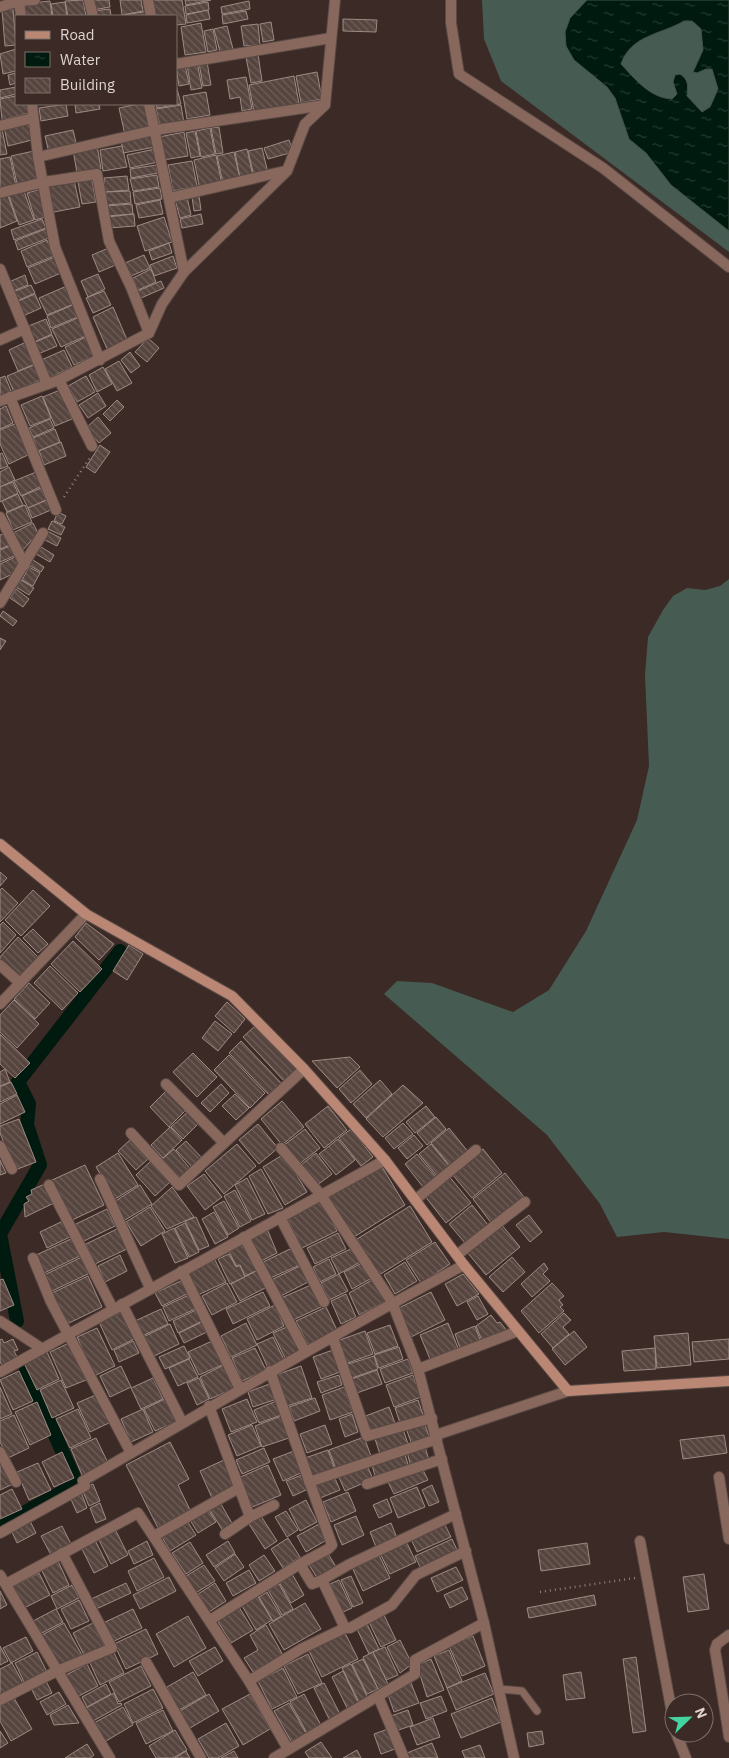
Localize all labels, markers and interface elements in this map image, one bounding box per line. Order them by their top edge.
legend [15,15,178,105]
text: Road [60,25,95,44]
text: Water [60,50,101,69]
text: Building [60,75,115,94]
north arrow [664,1693,714,1743]
text: N [691,1705,711,1721]

